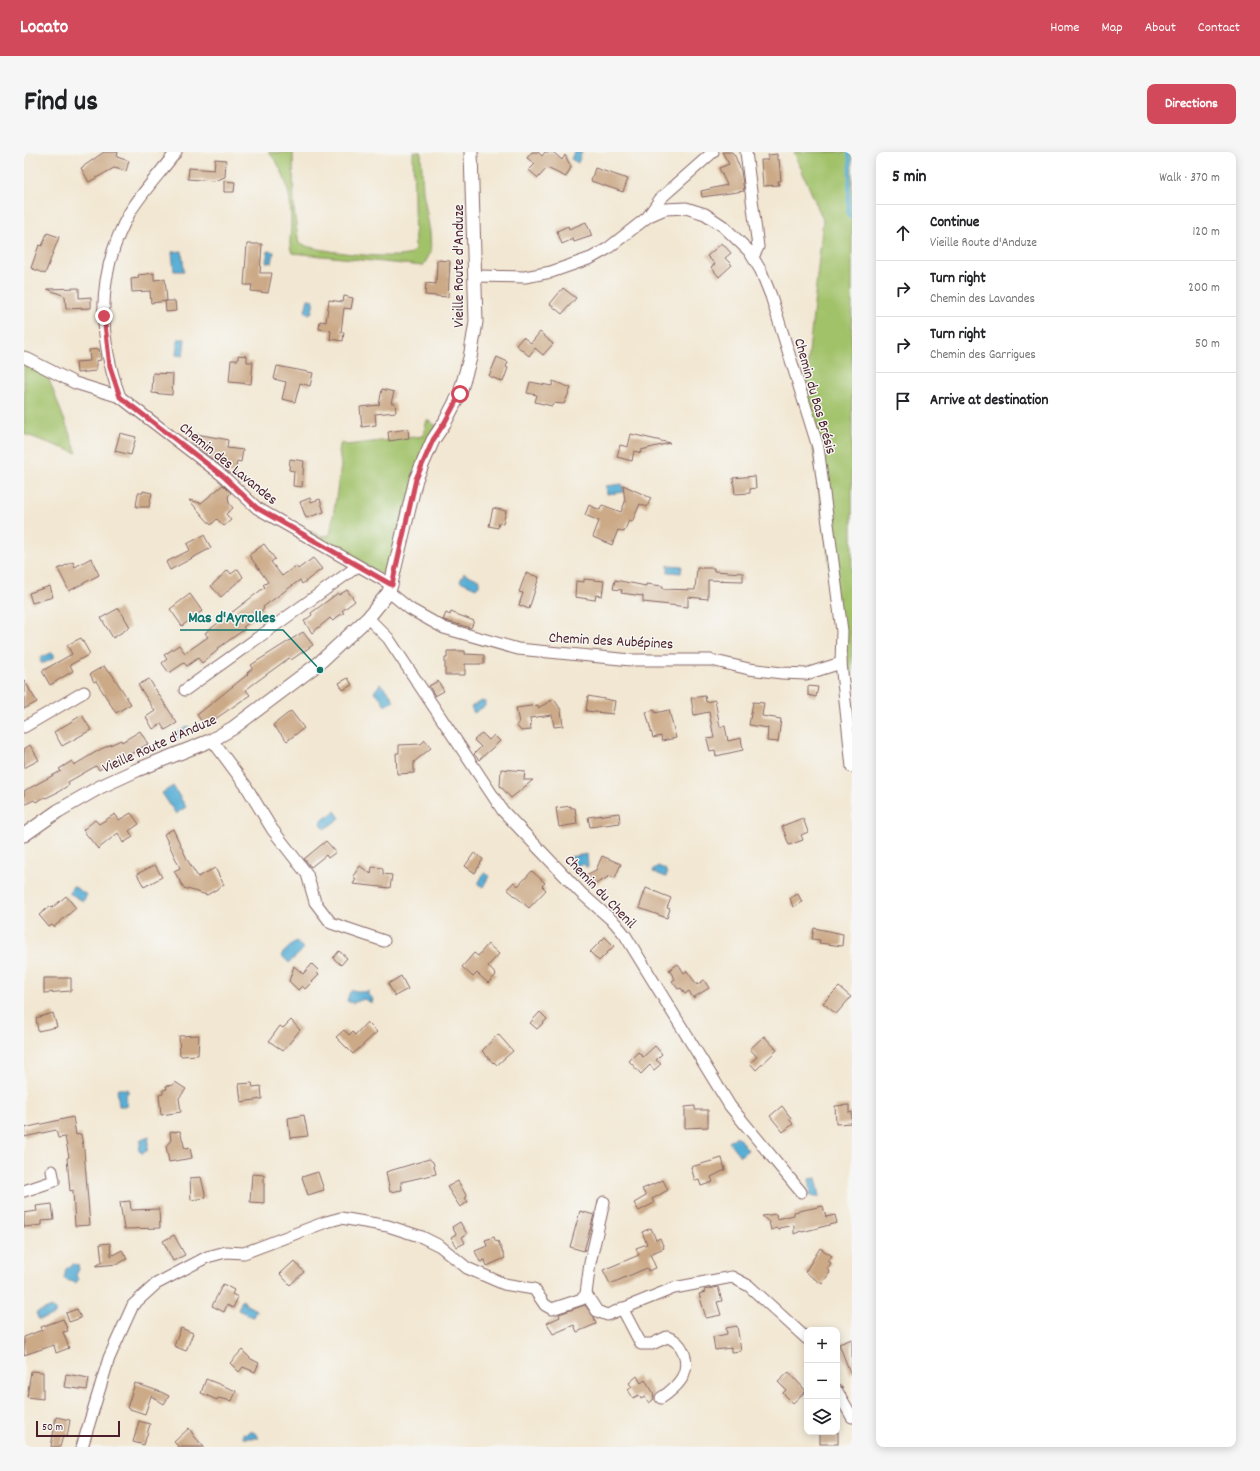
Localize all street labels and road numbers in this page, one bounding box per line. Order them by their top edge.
street label: Vieille Route d'Anduze [449,204,471,328]
street label: Chemin du Bas Brésis [787,336,841,457]
street label: Chemin des Lavandes [174,418,282,511]
street label: Chemin des Aubépines [548,628,674,656]
street label: Vieille Route d'Anduze [99,710,221,780]
street label: Chemin du Chenil [559,850,641,935]

